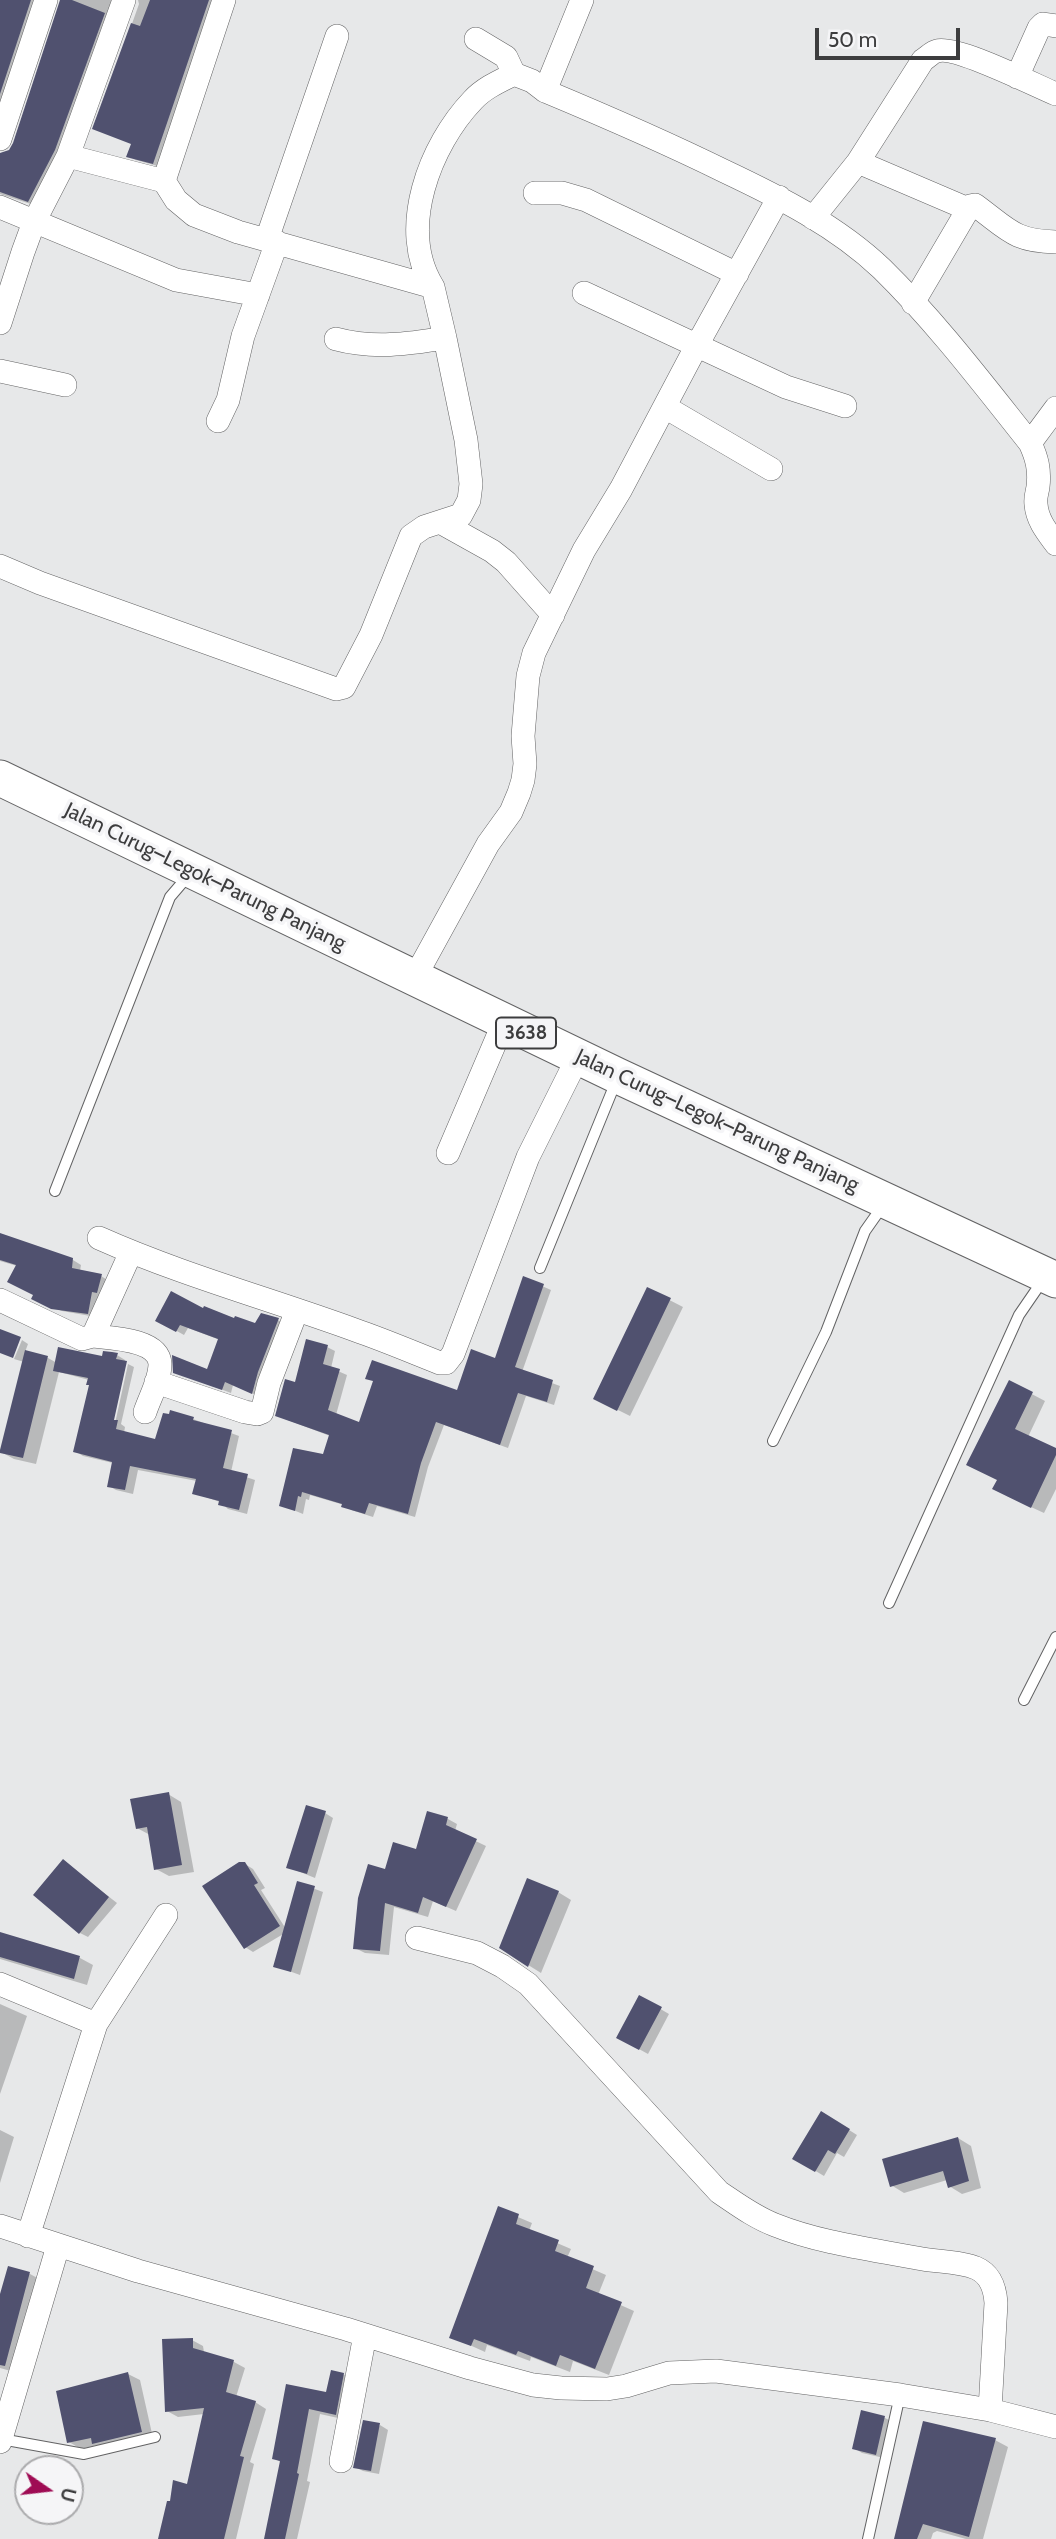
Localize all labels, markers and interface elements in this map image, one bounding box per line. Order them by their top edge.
scale bar [818,14,963,58]
text: 50 m [828,27,877,52]
street label: Jalan Curug–Legok–Parung Panjang [60,798,350,956]
road number: 3638 [496,1018,556,1049]
street label: Jalan Curug–Legok–Parung Panjang [571,1044,863,1198]
north arrow [14,2455,84,2525]
text: U [55,2485,81,2504]

